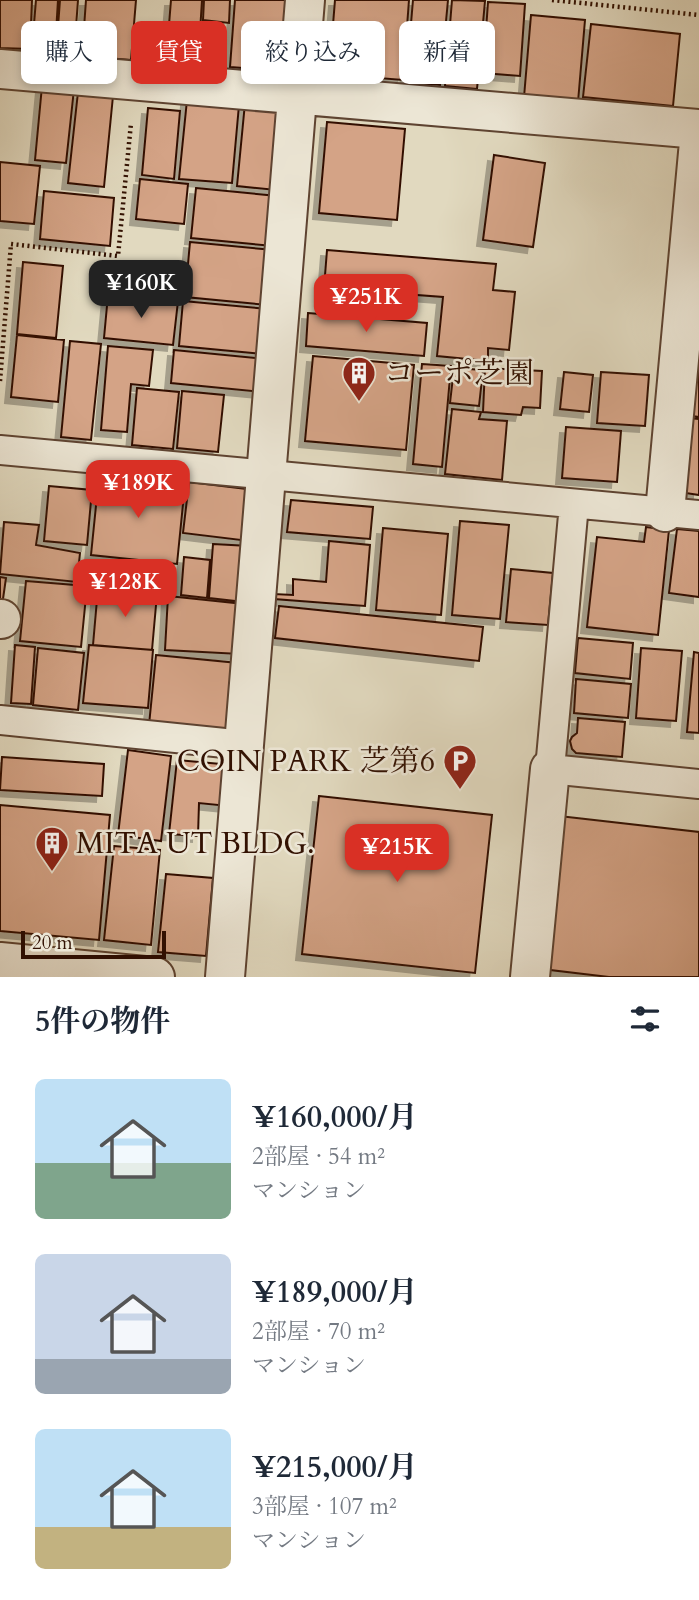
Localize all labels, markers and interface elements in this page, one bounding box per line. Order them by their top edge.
chip: 購入 [21,21,117,84]
chip: 賃貸 [131,21,227,84]
chip: 絞り込み [241,21,385,84]
chip: 新着 [399,21,495,84]
pin: ¥160K [92,260,190,320]
text: ¥160K [105,267,177,298]
pin: ¥251K [317,274,415,334]
text: ¥251K [330,281,402,312]
place label: コーポ芝園 [384,353,534,394]
building icon: コーポ芝園 [340,354,378,403]
pin: ¥189K [89,461,187,520]
text: ¥189K [102,467,174,498]
pin: ¥128K [76,560,174,619]
text: ¥128K [89,566,161,597]
place label: COIN PARK 芝第6 [177,741,435,782]
parking icon: COIN PARK 芝第6 [441,742,479,791]
place label: MITA UT BLDG. [76,823,315,864]
building icon: MITA UT BLDG. [33,824,71,873]
pin: ¥215K [348,824,446,884]
text: ¥215K [361,831,433,862]
scale bar [21,928,166,960]
text: 20 m [32,930,73,956]
icon: filters [626,1000,664,1038]
text: 5件の物件 [35,1001,170,1042]
text: ¥160,000/月 [252,1097,418,1138]
icon: home [91,1107,175,1191]
text: 2部屋 · 54 m² [252,1141,385,1172]
text: マンション [252,1175,366,1206]
text: ¥189,000/月 [252,1272,418,1313]
icon: home [91,1282,175,1366]
text: 2部屋 · 70 m² [252,1316,385,1347]
text: マンション [252,1350,366,1381]
text: ¥215,000/月 [252,1447,418,1488]
icon: home [91,1457,175,1541]
text: 3部屋 · 107 m² [252,1491,397,1522]
text: マンション [252,1525,366,1556]

